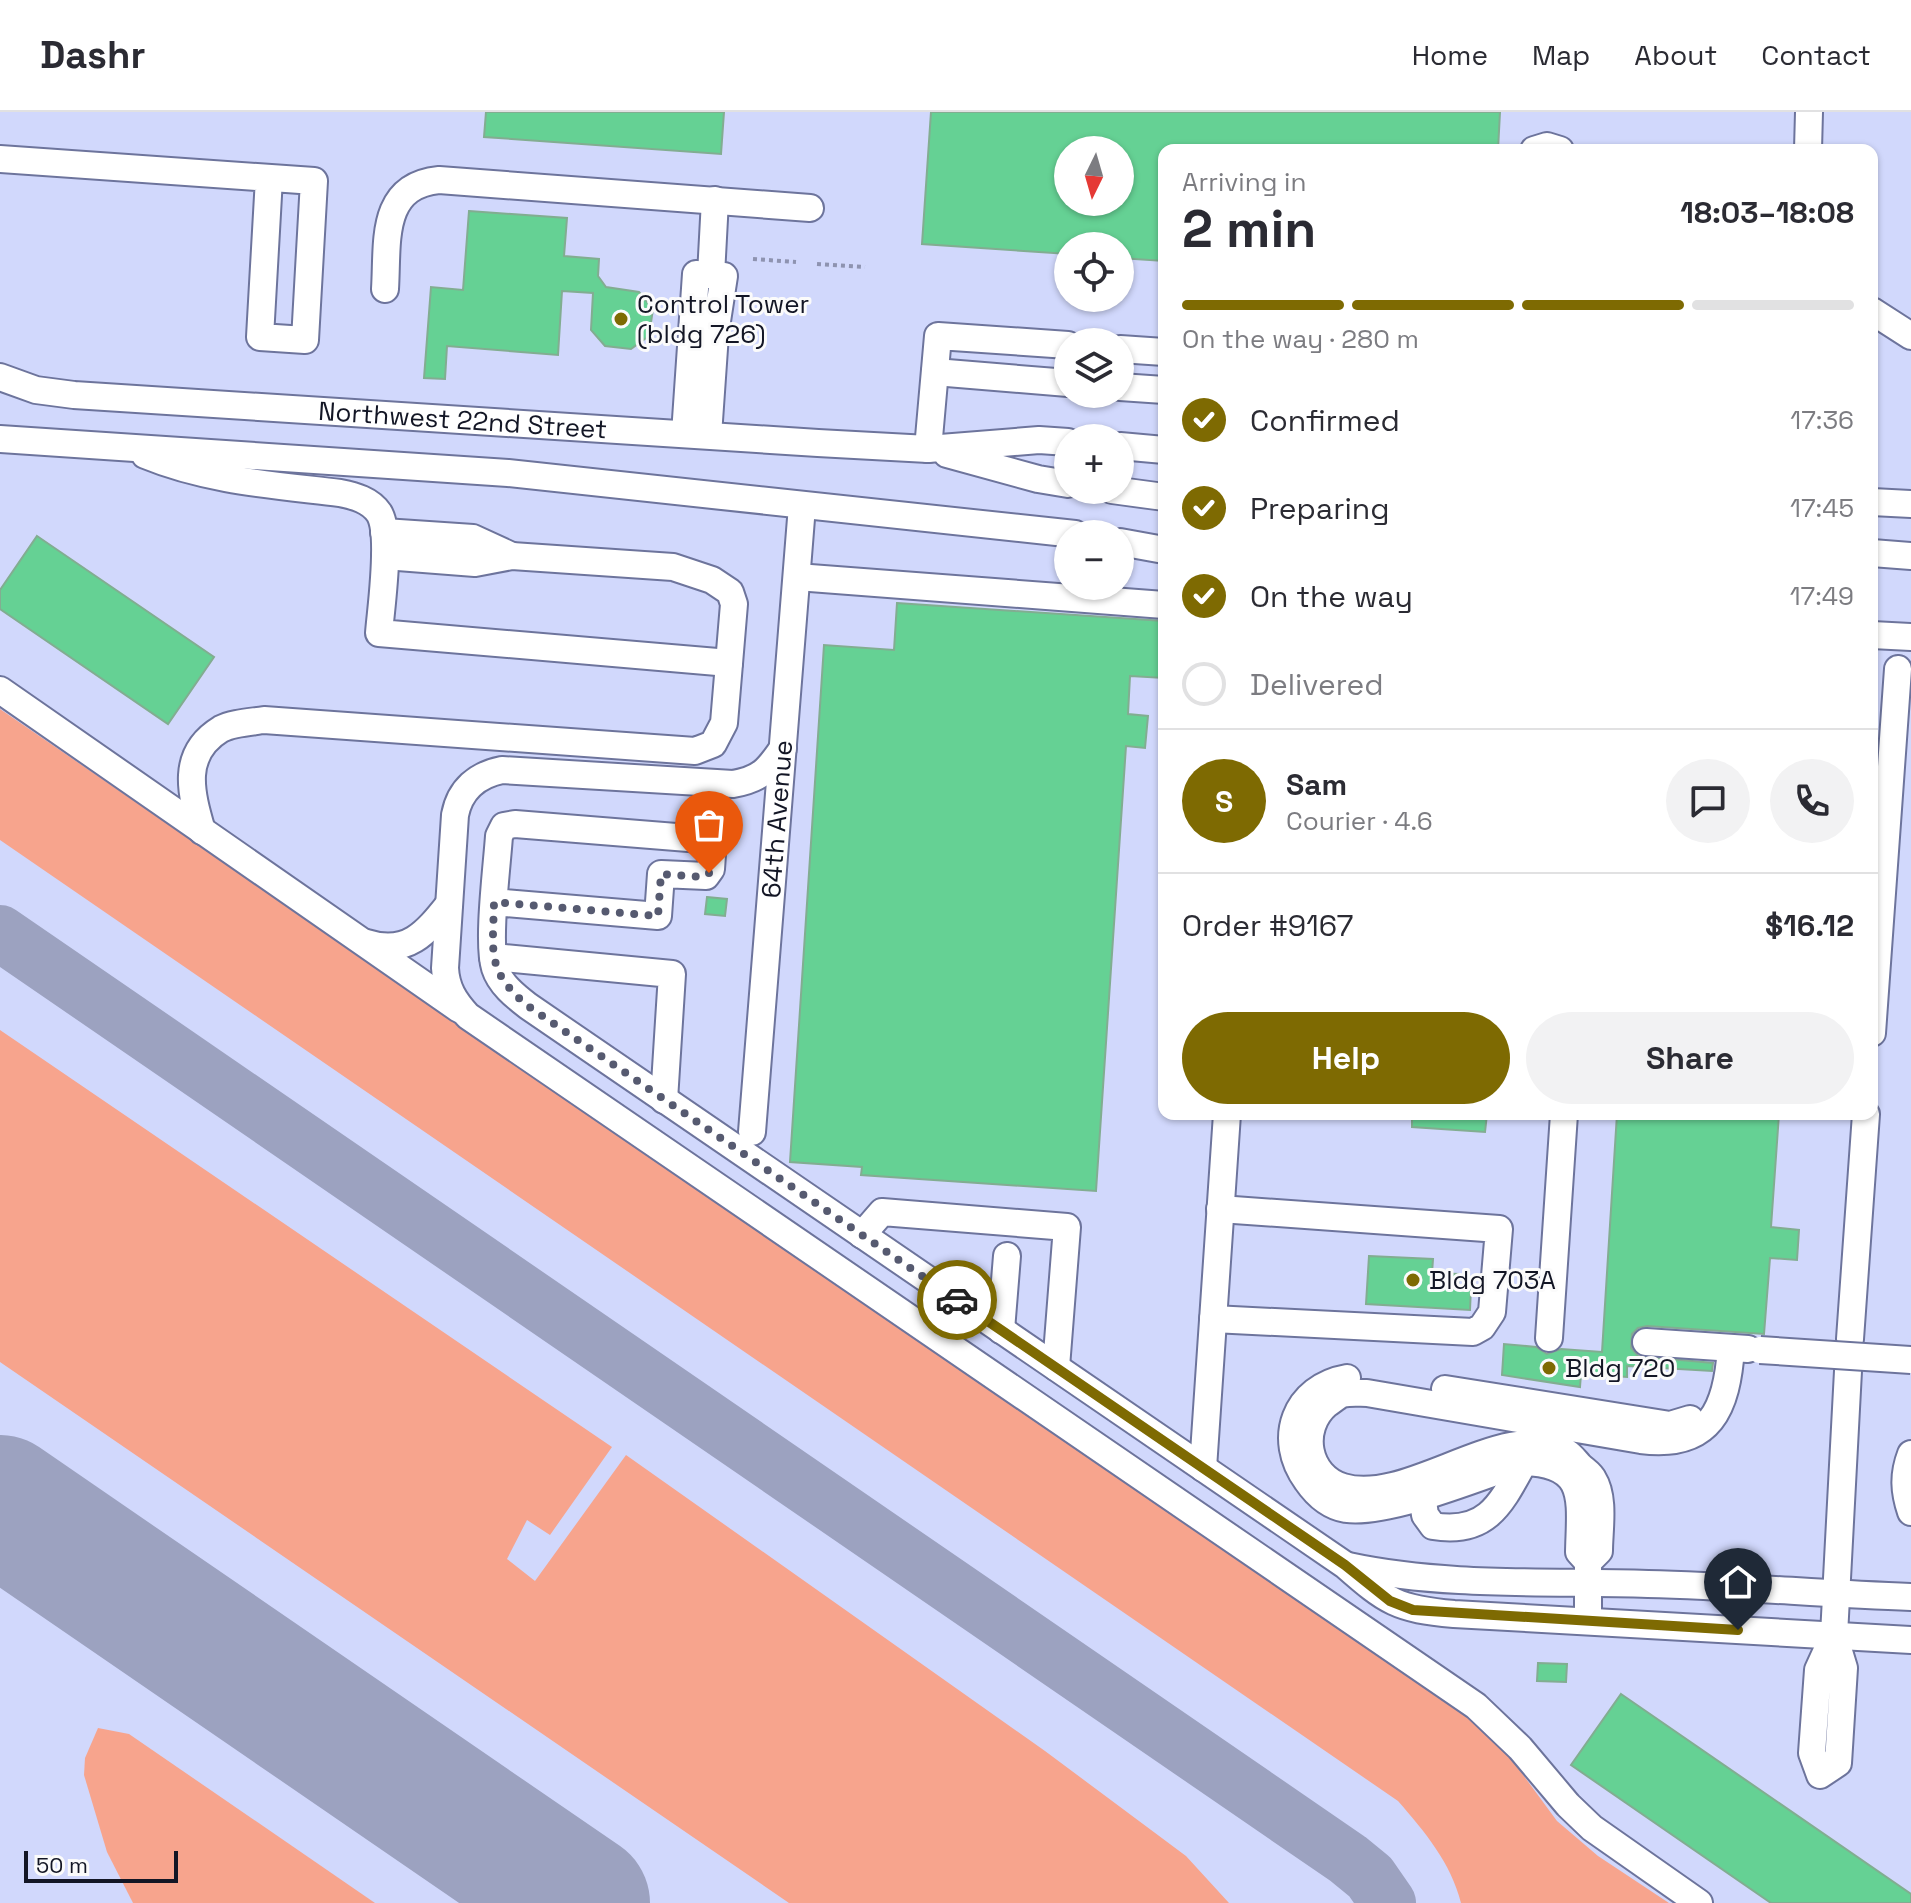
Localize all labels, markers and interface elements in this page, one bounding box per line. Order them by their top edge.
text: Dashr [40,31,146,79]
text: Home [1412,37,1488,73]
text: Map [1532,37,1590,73]
text: About [1634,37,1717,73]
text: Contact [1761,37,1871,73]
north arrow [1054,136,1134,216]
map controls [1054,136,1134,600]
text: Arriving in [1182,165,1306,199]
text: 18:03–18:08 [1680,193,1854,232]
text: 2 min [1182,196,1316,262]
button: locate [1054,232,1134,312]
place label: Control Tower (bldg 726) [637,287,809,351]
marker: Control Tower (bldg 726) [612,310,630,328]
text: On the way · 280 m [1182,322,1419,356]
button: layers [1054,328,1134,408]
street label: Northwest 22nd Street [317,394,608,446]
icon: check [1182,398,1226,442]
text: Confirmed [1250,401,1400,440]
text: 17:36 [1790,403,1854,437]
button: + [1054,424,1134,504]
icon: check [1182,486,1226,530]
text: Preparing [1250,489,1389,528]
text: 17:45 [1790,491,1854,525]
button: − [1054,520,1134,600]
icon: check [1182,574,1226,618]
text: On the way [1250,577,1413,616]
text: 17:49 [1790,579,1854,613]
text: Delivered [1250,665,1384,704]
street label: 64th Avenue [754,739,800,899]
button: chat [1666,759,1750,843]
button: phone [1770,759,1854,843]
text: Sam [1286,765,1347,804]
text: S [1215,782,1233,821]
pin [675,791,743,873]
icon: bag [687,803,731,847]
text: Courier · 4.6 [1286,804,1433,838]
text: Order #9167 [1182,906,1354,945]
text: $16.12 [1765,906,1854,945]
button: Help [1182,1012,1510,1104]
button: Share [1526,1012,1854,1104]
courier [917,1260,997,1340]
place label: Bldg 703A [1429,1263,1556,1297]
marker: Bldg 703A [1404,1271,1422,1289]
icon: car [935,1278,979,1322]
place label: Bldg 720 [1565,1351,1675,1385]
marker: Bldg 720 [1540,1359,1558,1377]
pin [1704,1548,1772,1630]
icon: home [1716,1560,1760,1604]
scale bar [24,1847,178,1883]
text: 50 m [36,1851,88,1879]

